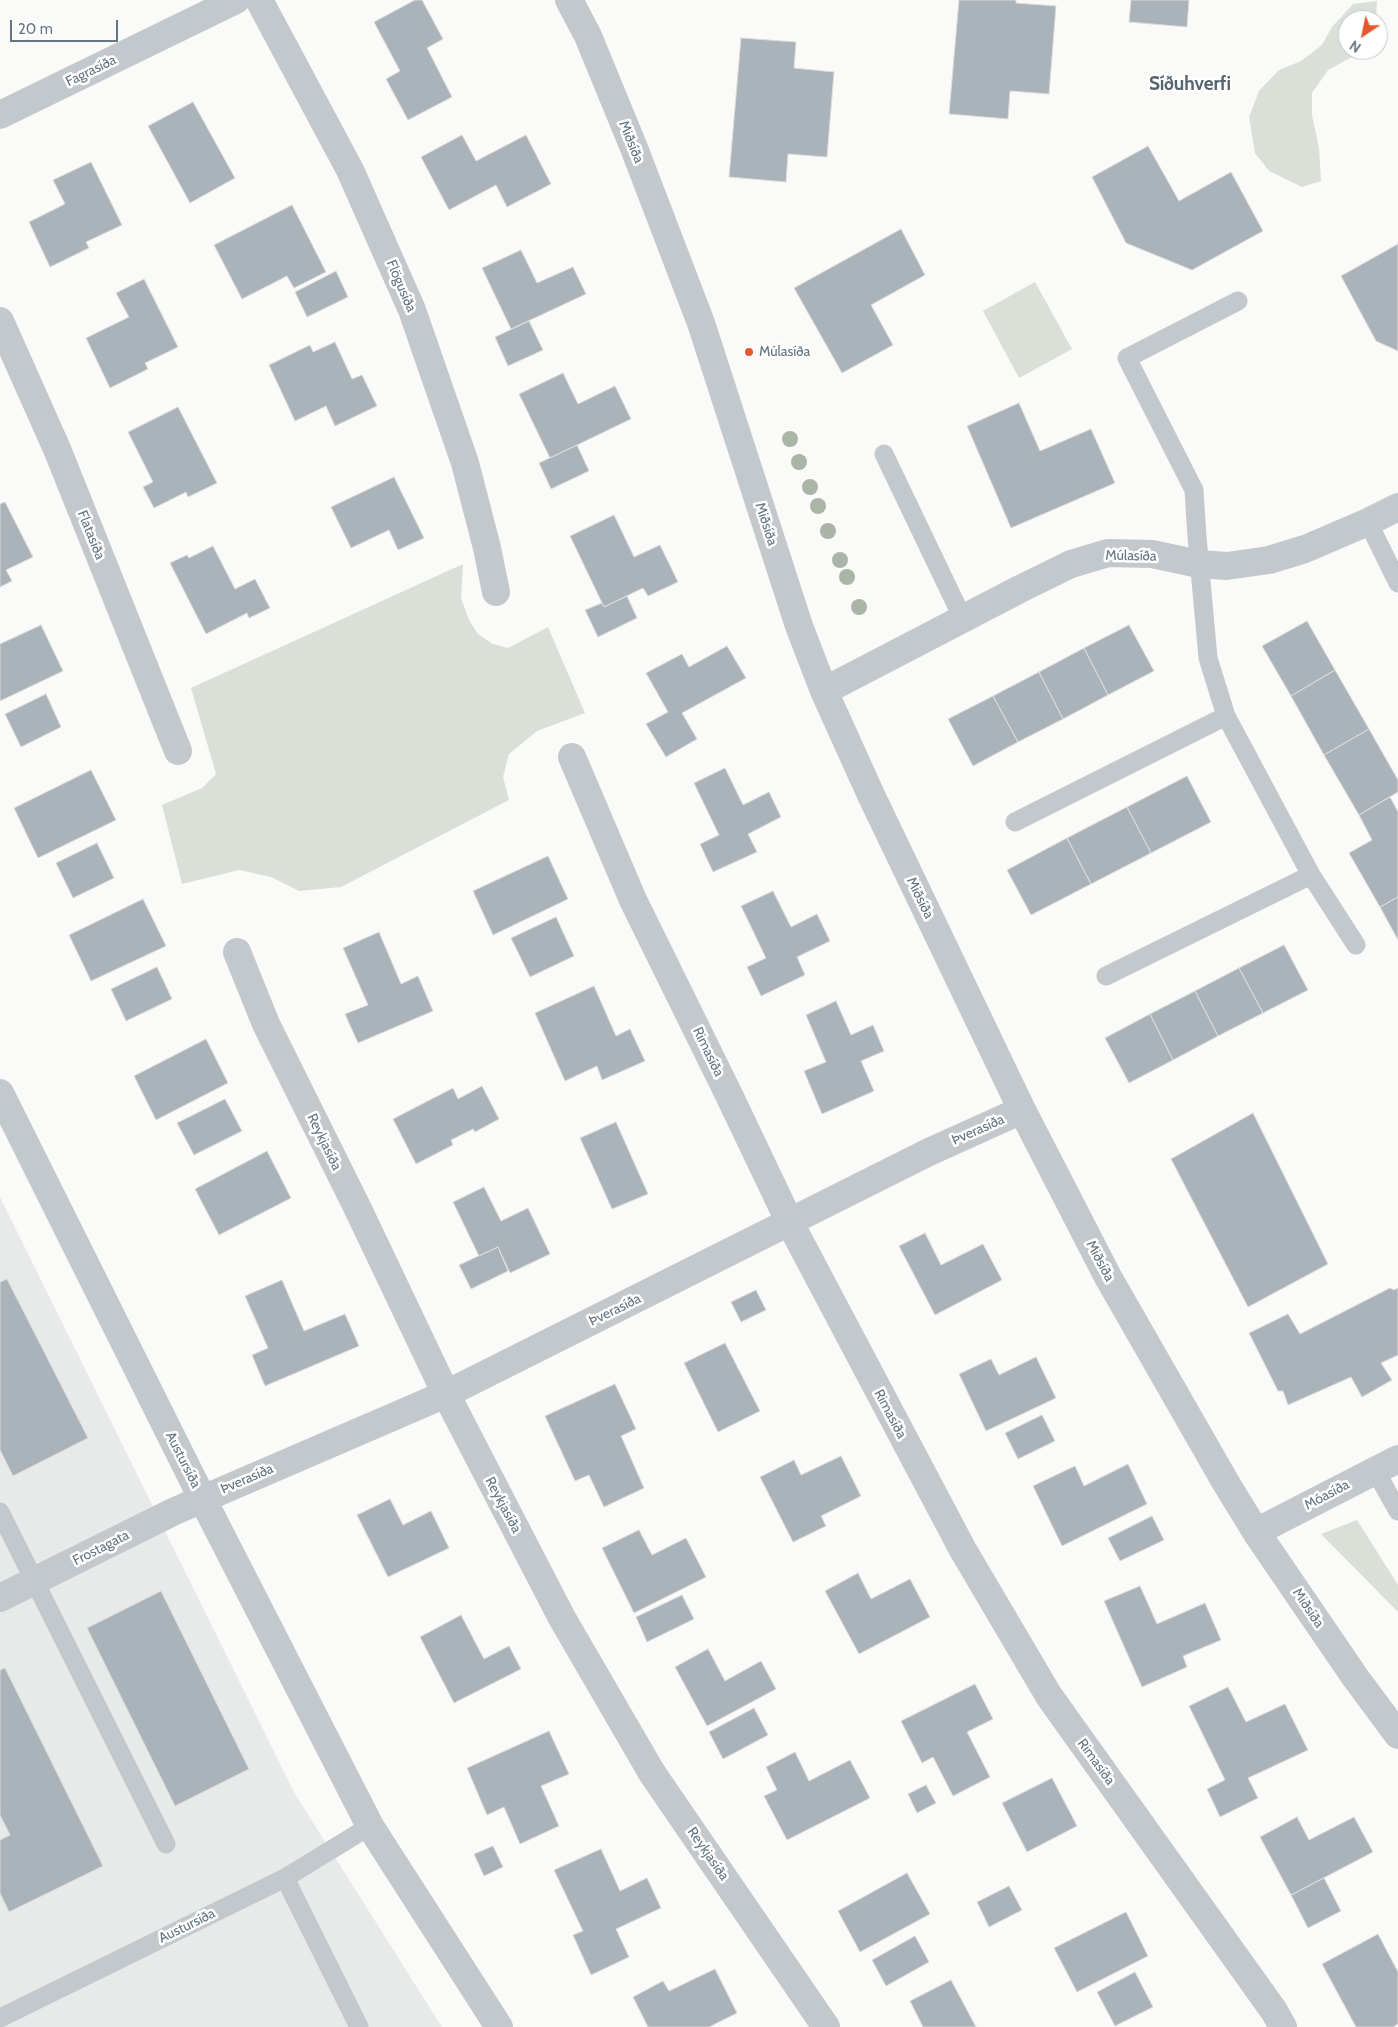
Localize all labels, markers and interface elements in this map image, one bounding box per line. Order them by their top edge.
scale bar [12,10,120,42]
north arrow [1338,10,1388,60]
text: 20 m [18,20,53,38]
text: N [1346,36,1364,57]
street label: Fagrasíða [63,52,119,90]
district label: Síðuhverfi [1149,73,1231,95]
street label: Miðsíða [615,118,647,166]
street label: Flögusíða [382,257,420,315]
place label: Múlasíða [759,344,810,360]
marker: Múlasíða [743,346,755,358]
street label: Miðsíða [751,500,781,548]
street label: Flatasíða [74,508,108,562]
street label: Múlasíða [1105,547,1157,565]
street label: Miðsíða [903,874,937,922]
street label: Rimasíða [689,1024,727,1080]
street label: Reykjasíða [303,1111,345,1173]
street label: Þverasíða [949,1111,1007,1149]
street label: Miðsíða [1082,1238,1118,1284]
street label: Þverasíða [586,1290,644,1330]
street label: Rimasíða [870,1387,910,1441]
street label: Austursíða [162,1429,204,1491]
street label: Þverasíða [218,1460,276,1498]
street label: Reykjasíða [481,1474,525,1536]
street label: Móasíða [1302,1476,1352,1514]
street label: Frostagata [70,1527,132,1569]
street label: Miðsíða [1289,1585,1327,1631]
street label: Rimasíða [1074,1736,1118,1788]
street label: Reykjasíða [684,1824,732,1884]
street label: Austursíða [156,1905,218,1947]

